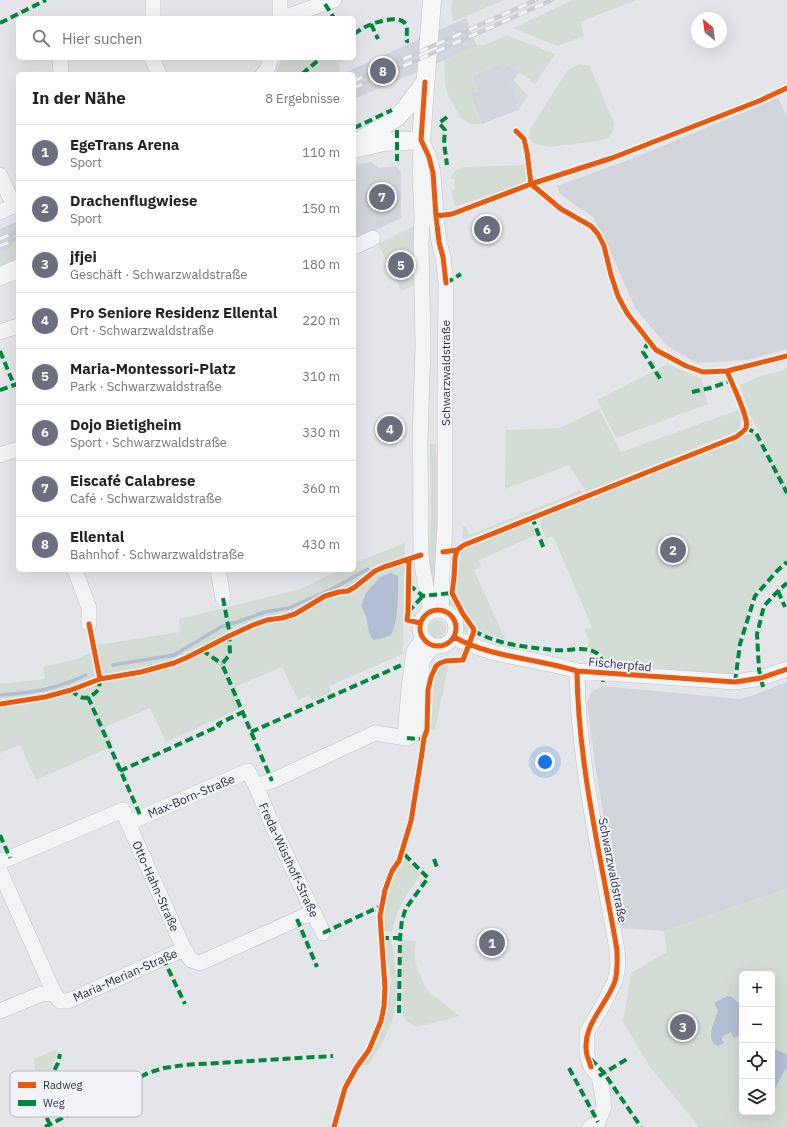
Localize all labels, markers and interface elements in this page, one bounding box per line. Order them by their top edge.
north arrow [691,12,727,48]
search box [16,16,356,60]
icon: search [30,27,52,49]
text: Hier suchen [62,29,142,48]
pin: 8 [370,56,396,86]
text: In der Nähe [32,87,126,109]
text: 8 Ergebnisse [265,90,340,107]
text: EgeTrans Arena [70,135,179,154]
text: 1 [41,144,49,161]
text: 110 m [302,144,340,161]
text: Sport [70,154,102,171]
pin: 7 [369,182,395,212]
text: Drachenflugwiese [70,191,197,210]
text: 2 [41,200,49,217]
text: 150 m [302,200,340,217]
text: Sport [70,210,102,227]
pin: 6 [474,214,500,244]
text: jfjei [70,247,97,266]
pin: 5 [388,250,414,280]
text: 3 [41,256,49,273]
text: 180 m [302,256,340,273]
text: Geschäft · Schwarzwaldstraße [70,266,247,283]
text: Pro Seniore Residenz Ellental [70,303,277,322]
text: 4 [41,312,49,329]
text: 220 m [302,312,340,329]
street label: Schwarzwaldstraße [438,320,453,426]
text: Ort · Schwarzwaldstraße [70,322,214,339]
text: Maria-Montessori-Platz [70,359,236,378]
text: 5 [41,368,49,385]
text: 310 m [302,368,340,385]
text: Park · Schwarzwaldstraße [70,378,222,395]
pin: 4 [377,414,403,444]
text: Dojo Bietigheim [70,415,181,434]
text: 6 [41,424,49,441]
text: 330 m [302,424,340,441]
text: Sport · Schwarzwaldstraße [70,434,227,451]
text: Eiscafé Calabrese [70,471,195,490]
text: 7 [41,480,49,497]
text: 360 m [302,480,340,497]
text: Café · Schwarzwaldstraße [70,490,222,507]
text: Ellental [70,527,124,546]
pin: 2 [660,535,686,565]
text: 8 [41,536,49,553]
text: 430 m [302,536,340,553]
text: Bahnhof · Schwarzwaldstraße [70,546,244,563]
street label: Fischerpfad [588,654,652,674]
your location [535,752,555,772]
street label: Max-Born-Straße [145,771,237,821]
street label: Freda-Wüsthoff-Straße [256,800,322,920]
street label: Schwarzwaldstraße [596,817,631,924]
street label: Otto-Hahn-Straße [129,838,183,934]
pin: 1 [479,928,505,958]
street label: Maria-Merian-Straße [71,945,180,1005]
map controls [739,971,775,1115]
button: + [739,971,775,1007]
button: − [739,1007,775,1043]
pin: 3 [670,1012,696,1042]
button: locate [739,1043,775,1079]
legend [10,1071,142,1117]
text: Radweg [43,1078,83,1092]
button: layers [739,1079,775,1115]
text: Weg [43,1096,65,1110]

